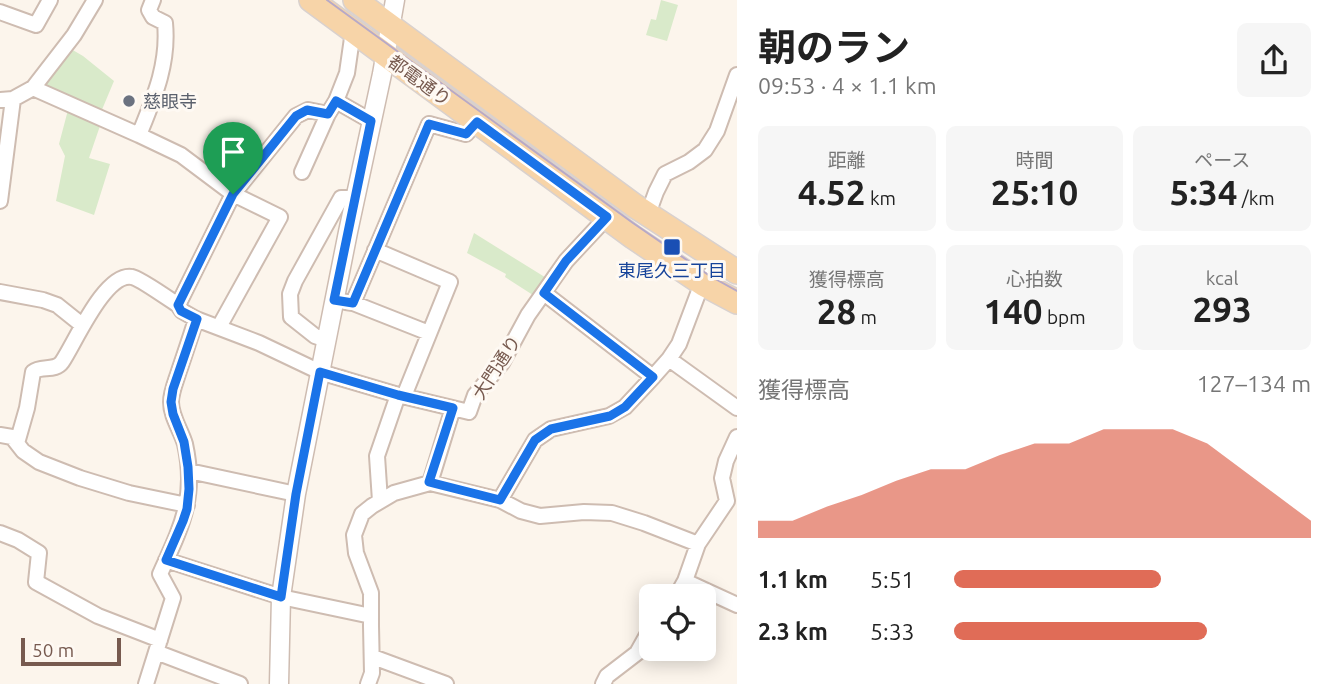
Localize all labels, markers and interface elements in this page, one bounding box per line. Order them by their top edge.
button: share [1237,23,1311,97]
text: 朝のラン [758,26,910,68]
street label: 都電通り [385,51,455,109]
text: 09:53 · 4 × 1.1 km [758,73,937,98]
place label: 慈眼寺 [143,91,197,111]
marker: 慈眼寺 [121,93,137,109]
pin [203,122,263,194]
icon: arrive [214,133,252,171]
text: 距離 [828,149,866,171]
text: 時間 [1015,149,1054,171]
text: ペース [1194,149,1250,171]
text: 4.52 [798,172,866,212]
text: 25:10 [991,172,1078,212]
text: 5:34 [1170,172,1237,212]
text: km [866,187,896,209]
text: /km [1237,187,1275,209]
marker: 東尾久三丁目 [662,237,682,257]
place label: 東尾久三丁目 [618,260,726,280]
text: kcal [1206,267,1239,289]
text: 獲得標高 [809,268,885,290]
text: 心拍数 [1006,268,1063,290]
text: 293 [1193,289,1252,329]
text: 28 [817,291,856,331]
text: 140 [983,291,1043,331]
text: m [856,306,877,328]
text: bpm [1043,306,1086,328]
street label: 大門通り [468,331,524,403]
text: 127–134 m [1197,371,1311,396]
text: 獲得標高 [758,377,850,402]
text: 1.1 km [758,567,828,592]
text: 5:51 [870,567,915,592]
map controls [639,584,716,661]
button: locate [639,584,716,661]
text: 2.3 km [758,619,828,644]
text: 5:33 [870,619,915,644]
scale bar [21,635,121,667]
text: 50 m [32,639,74,661]

